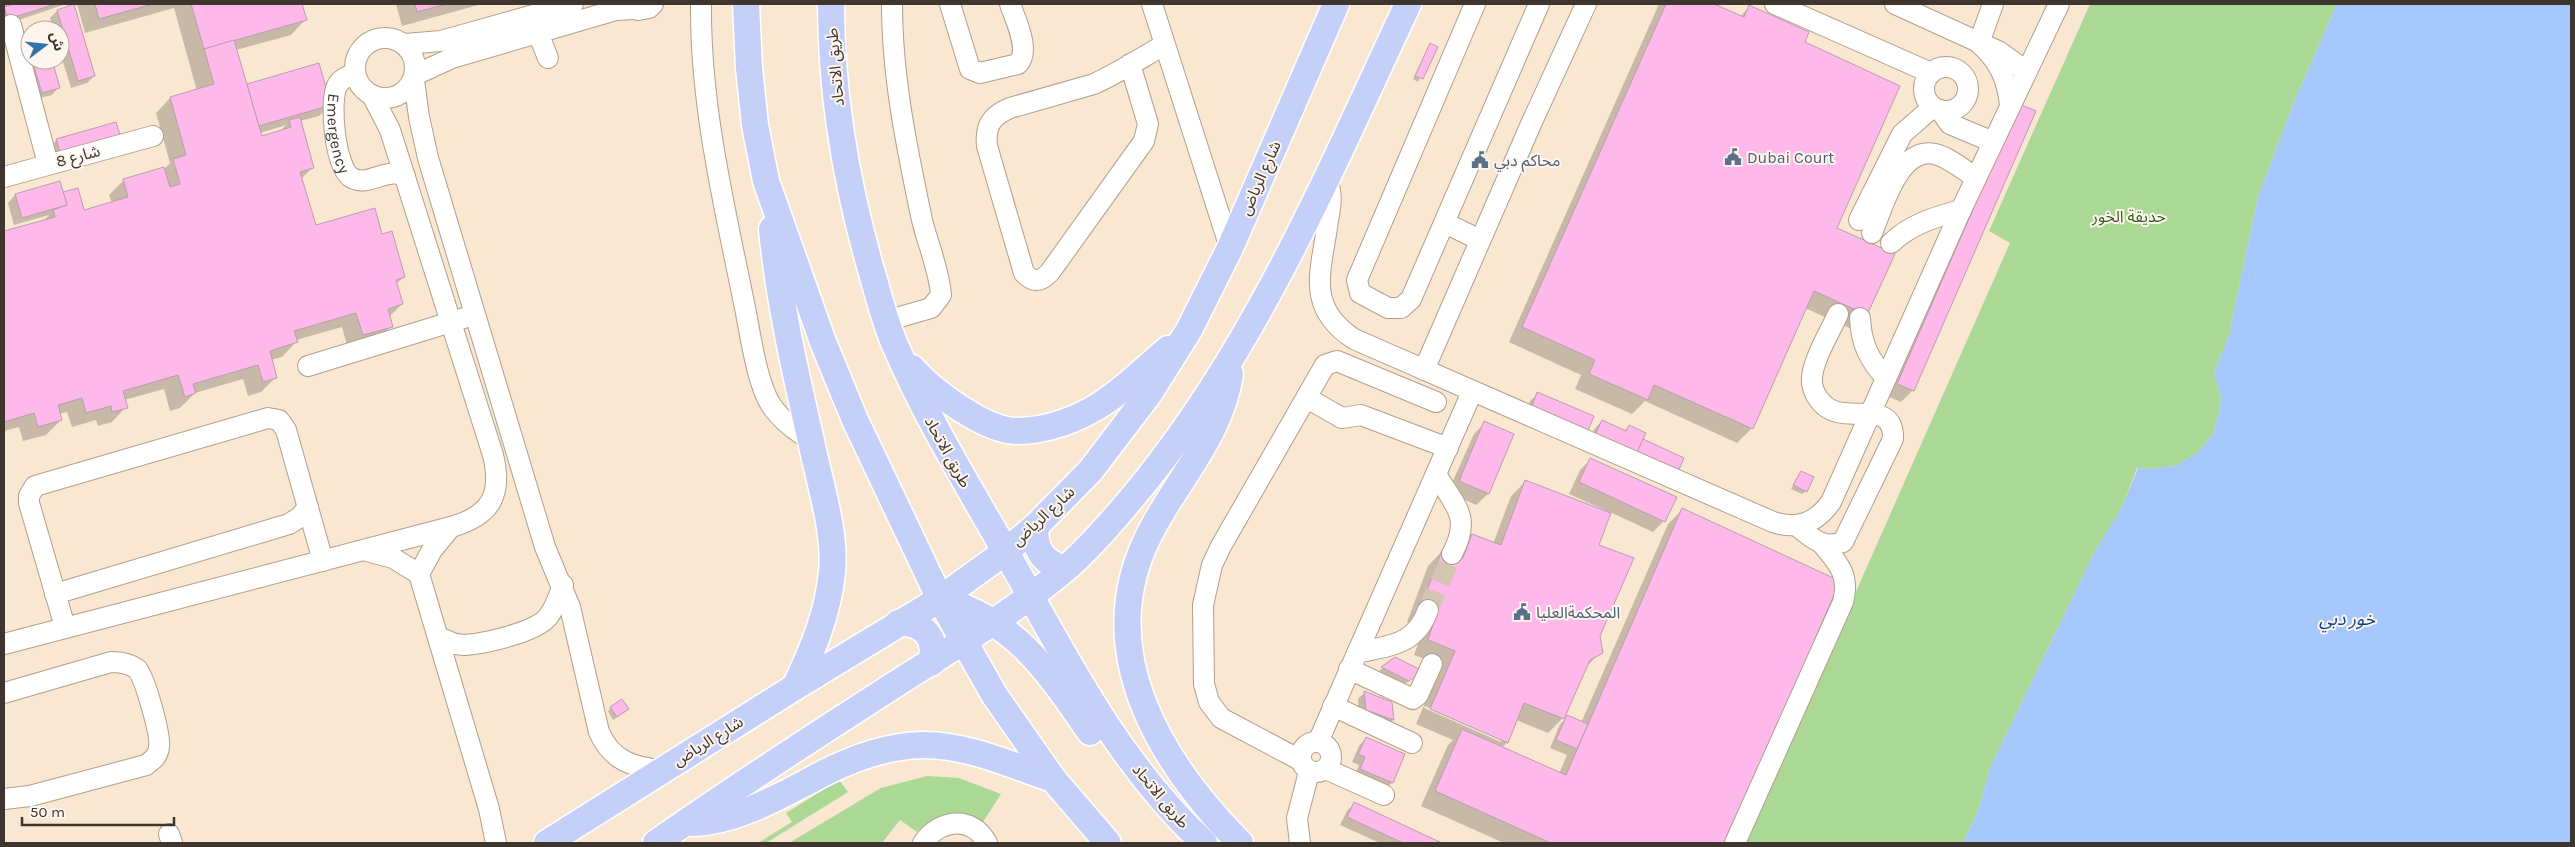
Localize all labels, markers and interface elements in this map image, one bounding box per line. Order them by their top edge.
north arrow [20,20,70,70]
street label: طريق الاتحاد [822,27,849,107]
text: ش [46,30,68,53]
street label: Emergency [324,93,355,177]
street label: شارع الرياض [1235,138,1288,219]
street label: شارع 8 [54,141,103,174]
public building icon: Dubai Court [1723,147,1743,167]
place label: Dubai Court [1747,148,1834,167]
public building icon: محاكم دبي [1470,150,1490,170]
place label: محاكم دبي [1494,151,1560,173]
park label: حديقة الخور [2091,207,2166,226]
street label: طريق الاتحاد [920,413,975,492]
street label: شارع الرياض [1008,482,1080,552]
public building icon: المحكمةالعليا [1512,602,1532,622]
place label: المحكمةالعليا [1536,603,1620,622]
water label: خور دبي [2319,608,2376,633]
street label: شارع الرياض [669,712,748,773]
street label: طريق الاتحاد [1128,760,1194,833]
scale bar [22,794,175,826]
text: 50 m [30,803,65,821]

